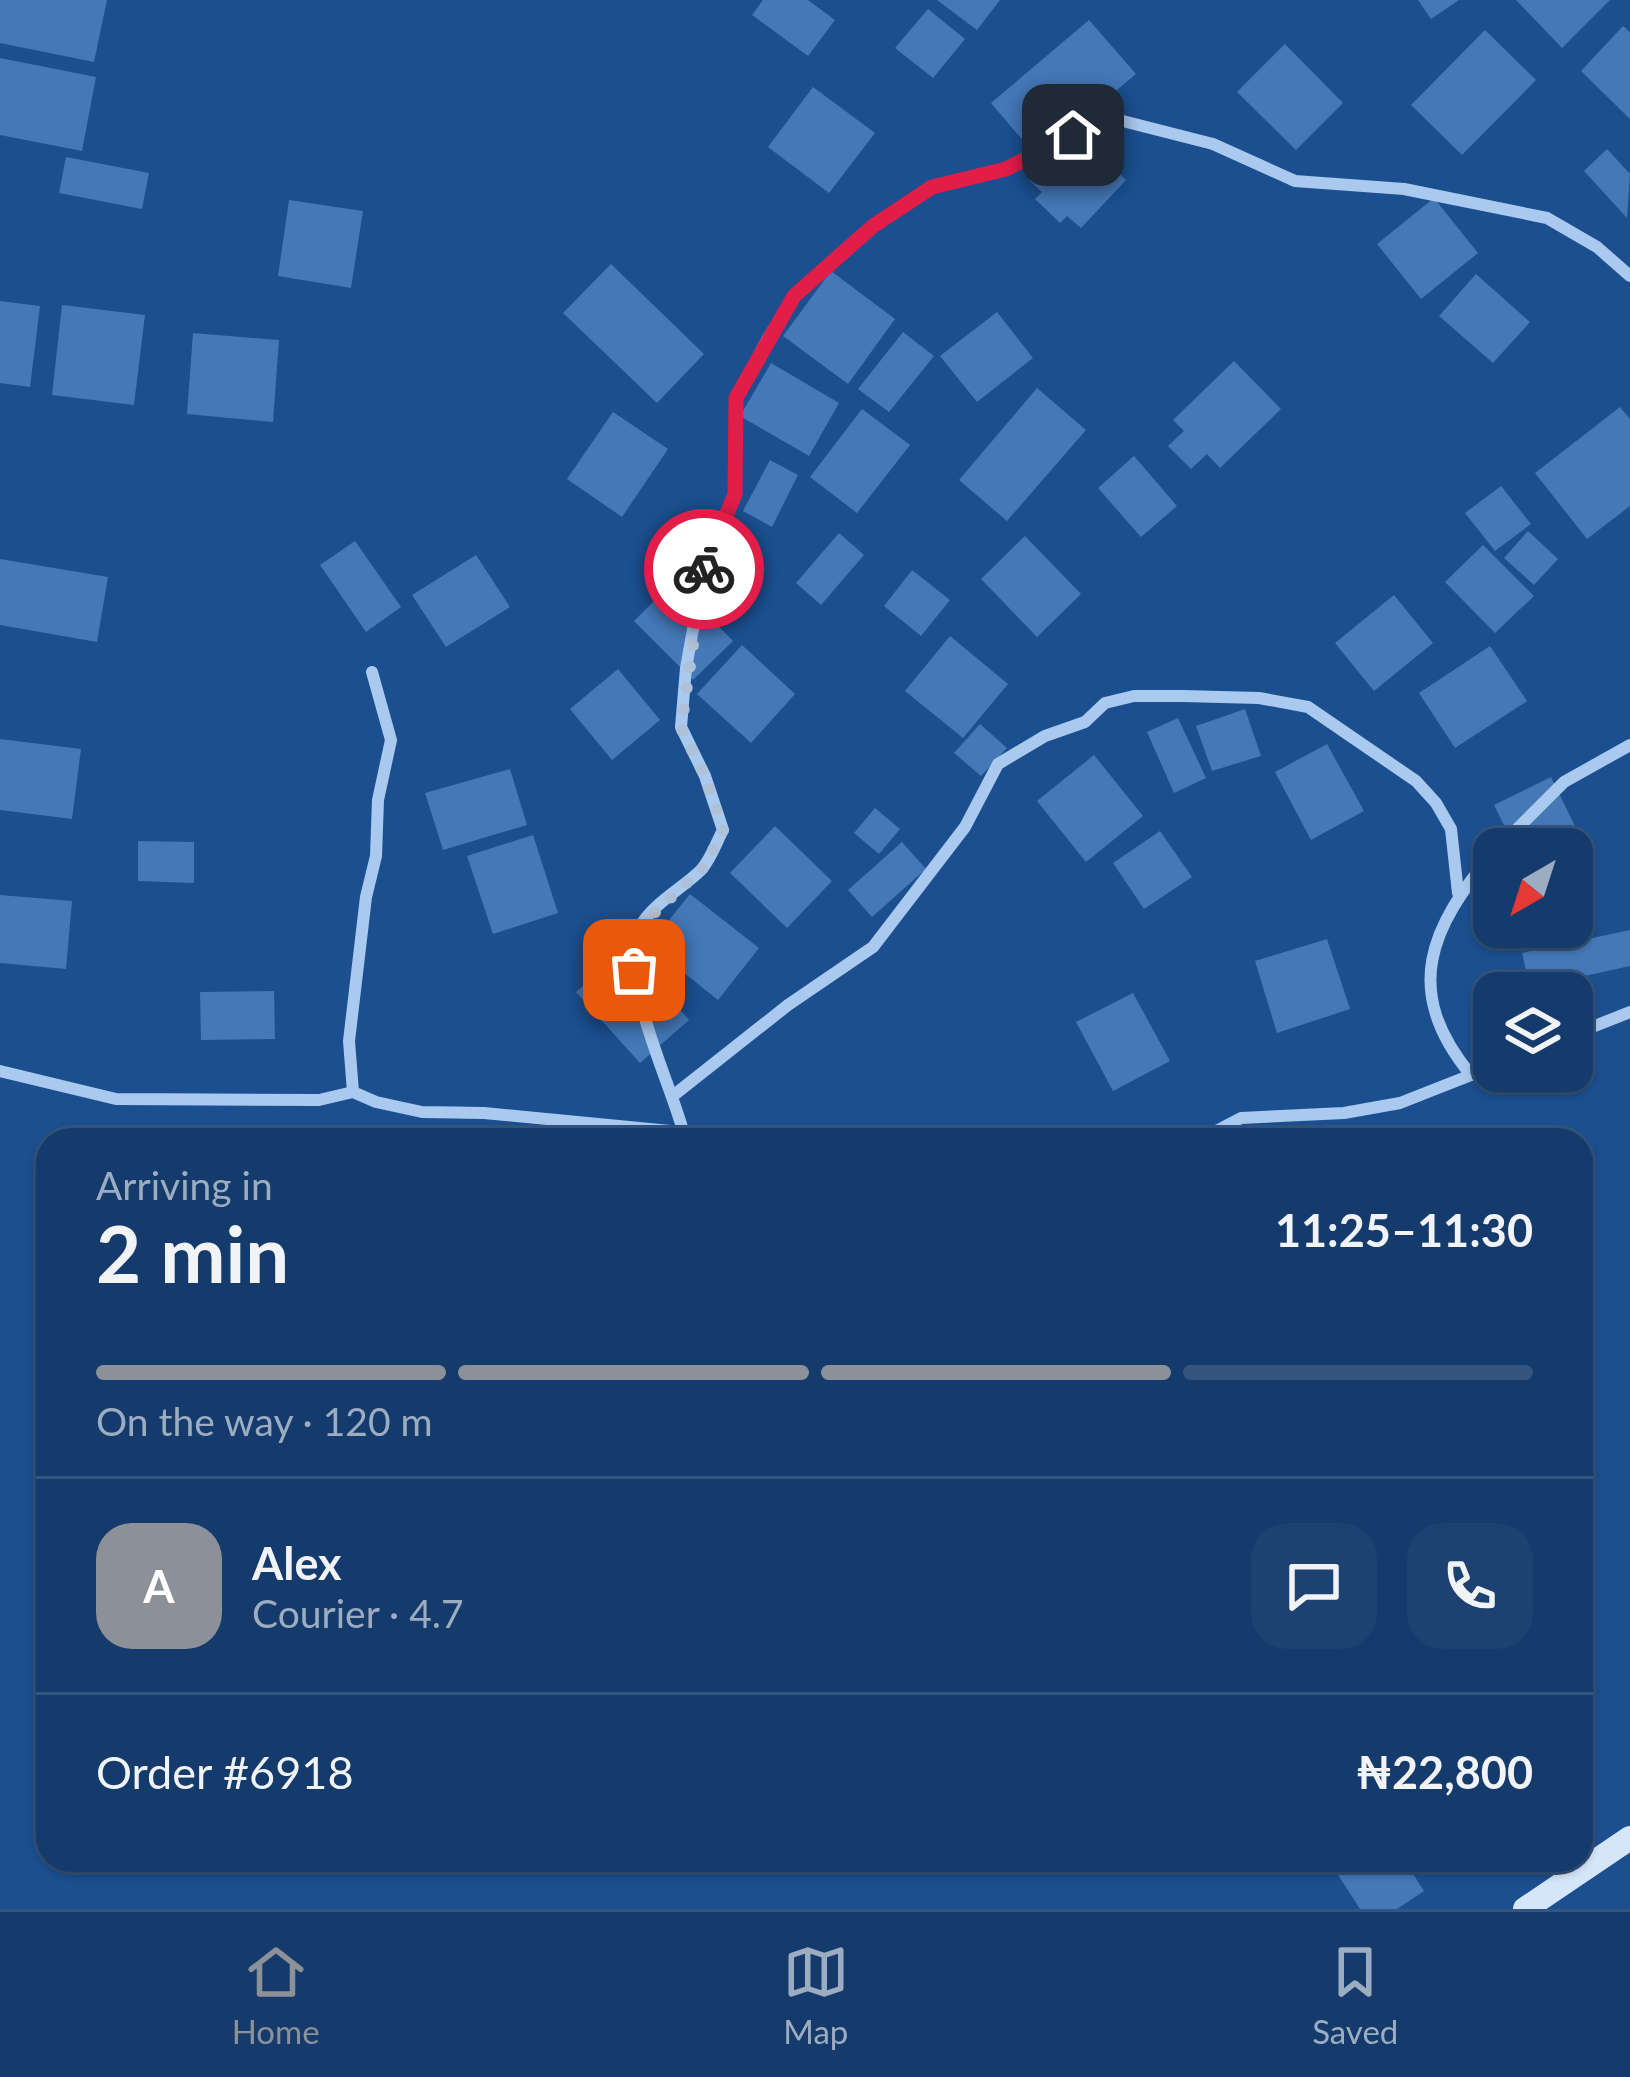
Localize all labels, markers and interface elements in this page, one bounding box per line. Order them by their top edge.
pin [1022,84,1124,186]
icon: home [1040,102,1106,168]
courier [644,509,764,629]
icon: bike [671,536,737,602]
north arrow [1473,828,1593,948]
map controls [1473,828,1593,1092]
pin [583,919,685,1021]
icon: bag [601,937,667,1003]
button: layers [1473,972,1593,1092]
text: Arriving in [96,1162,273,1208]
text: 11:25–11:30 [1275,1203,1533,1257]
text: 2 min [96,1206,289,1300]
text: On the way · 120 m [96,1398,433,1444]
button: chat [1251,1523,1377,1649]
button: phone [1407,1523,1533,1649]
text: Alex [252,1536,342,1590]
text: A [143,1559,175,1613]
text: Courier · 4.7 [252,1590,464,1636]
text: Order #6918 [96,1745,354,1799]
text: ₦22,800 [1356,1745,1533,1799]
tab: Home [232,1939,320,2051]
tab: Map [783,1939,849,2051]
tab: Saved [1312,1939,1398,2051]

